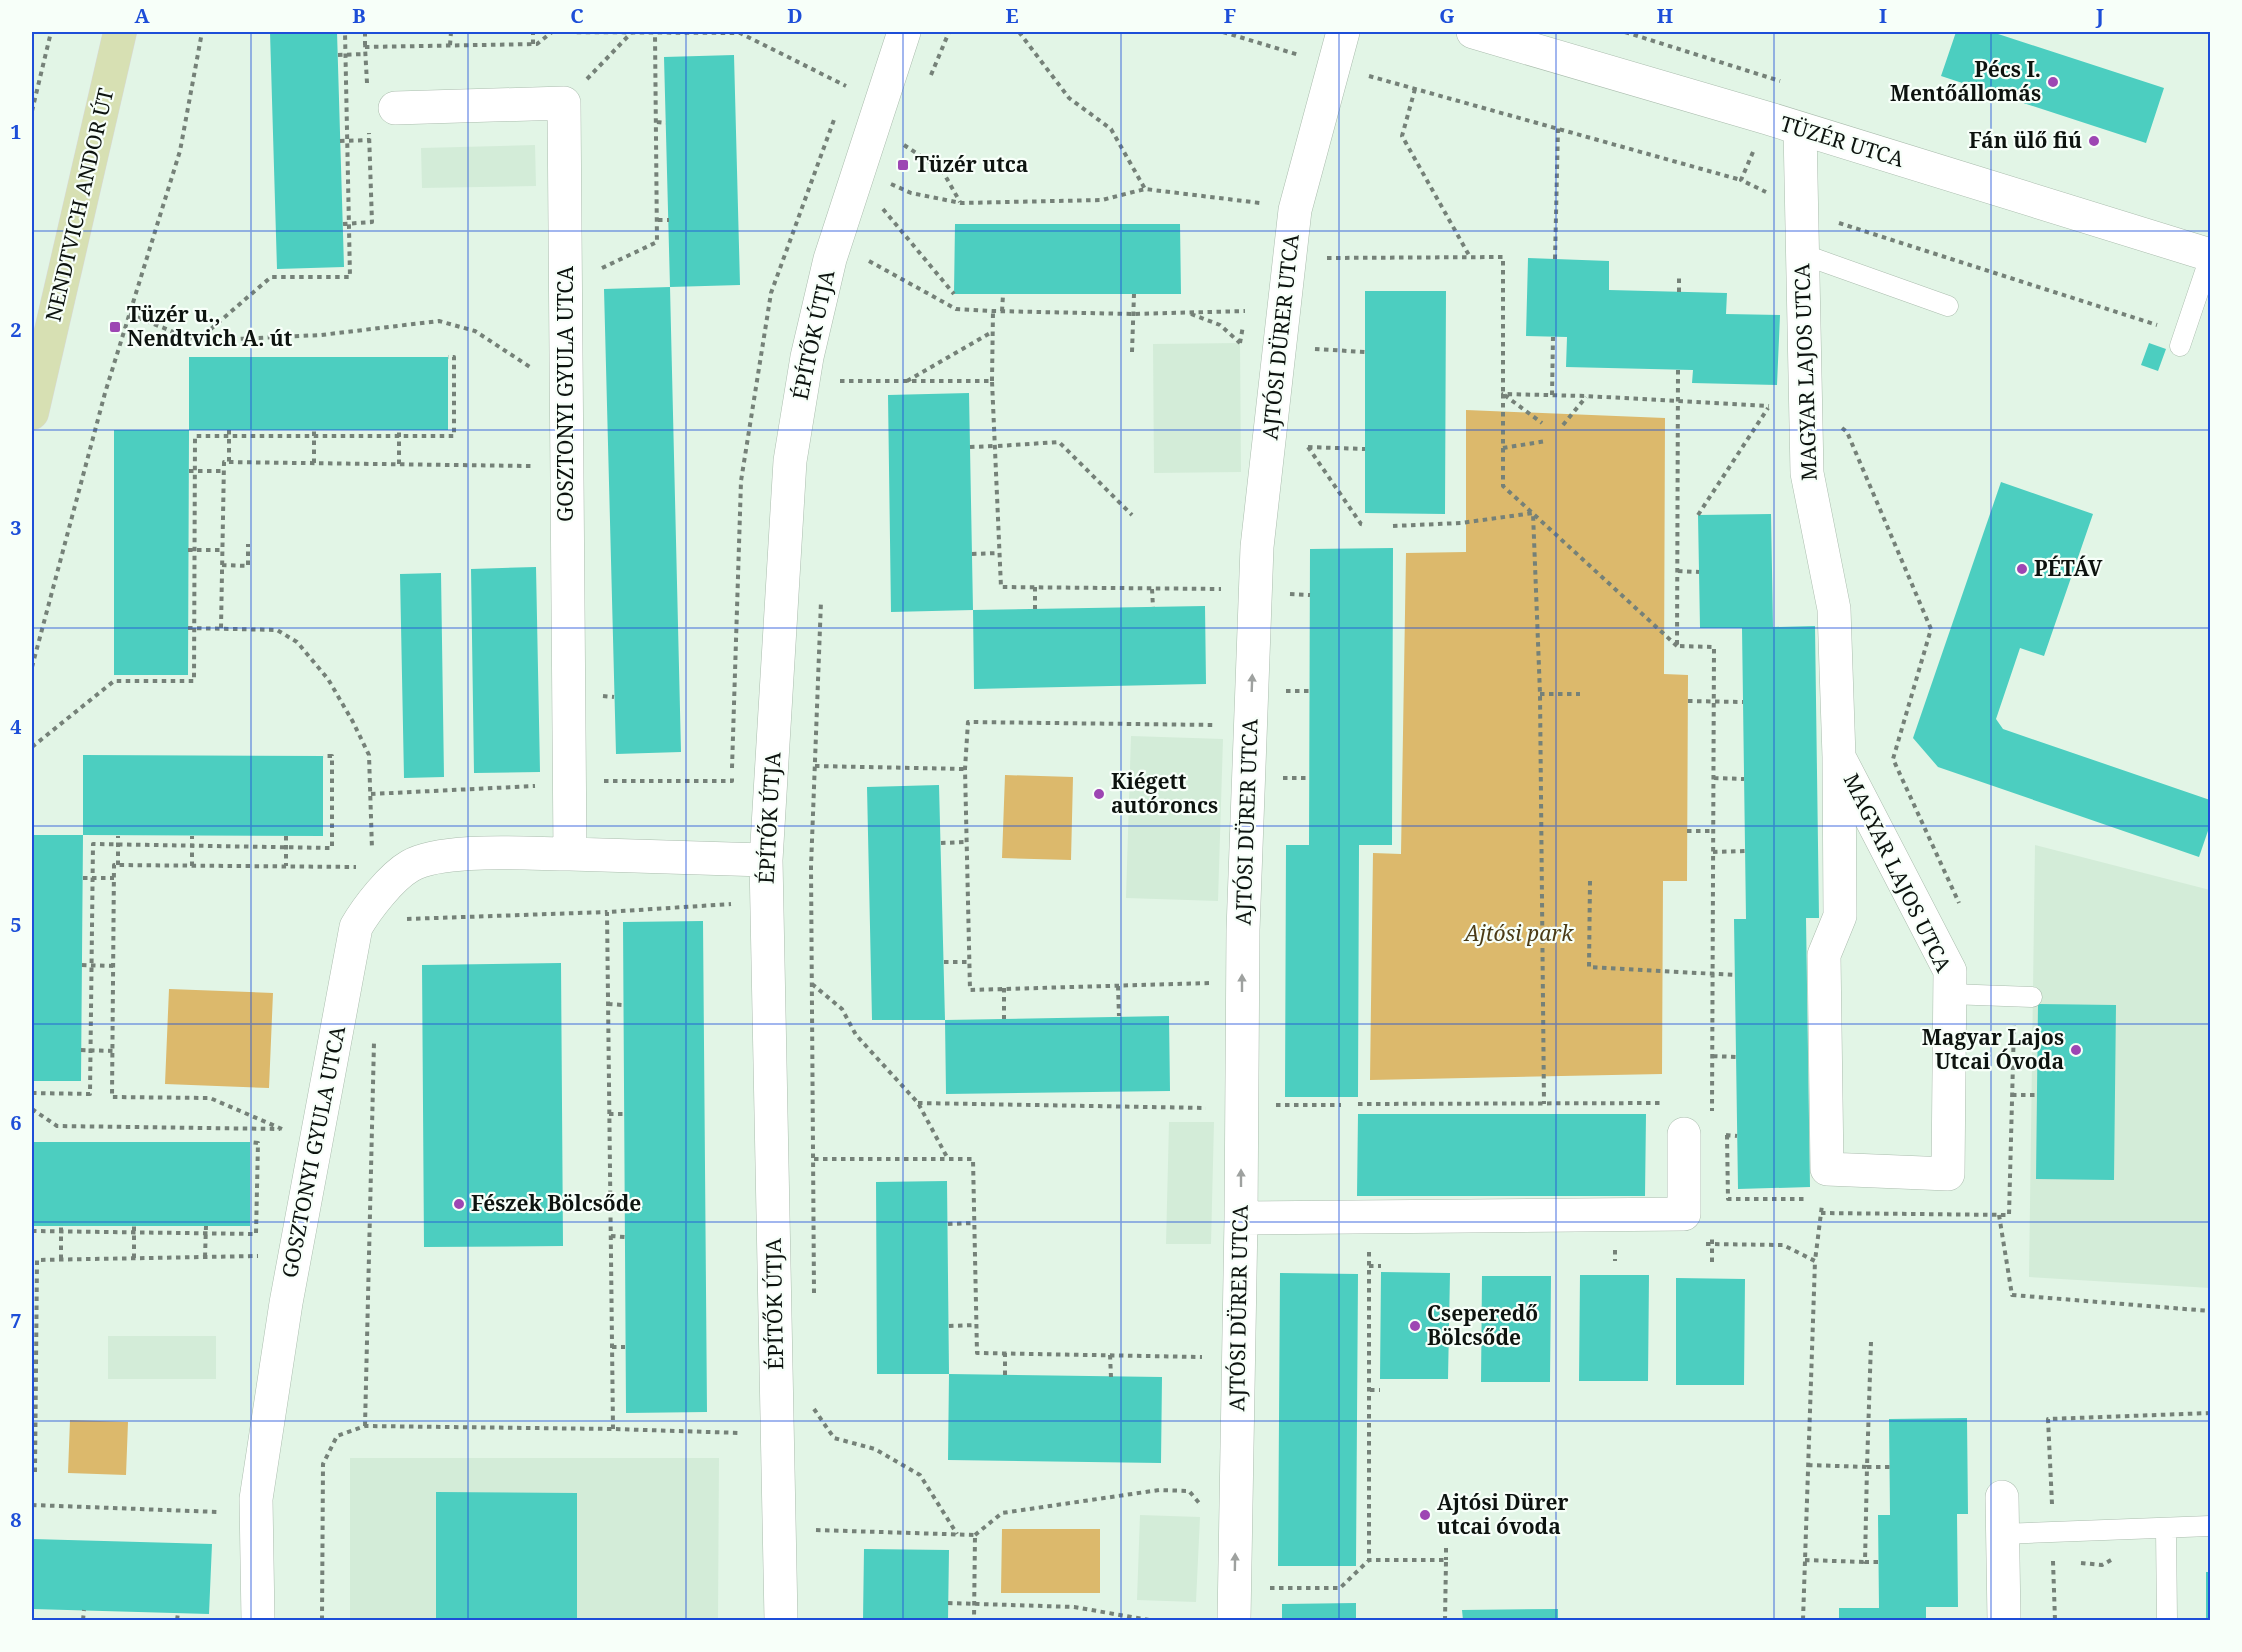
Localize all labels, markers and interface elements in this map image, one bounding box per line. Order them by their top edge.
text: A [134,2,150,29]
text: B [352,2,366,29]
text: C [570,2,584,29]
text: D [787,2,803,29]
text: E [1005,2,1019,29]
text: F [1224,2,1236,29]
text: G [1439,2,1455,29]
text: H [1657,2,1673,29]
text: I [1879,2,1887,29]
text: J [2095,2,2104,29]
place label: Pécs I. Mentőállomás [1890,55,2041,107]
marker: Pécs I. Mentőállomás [2046,75,2060,89]
street label: NENDTVICH ANDOR ÚT [39,85,120,324]
street label: TÜZÉR UTCA [1777,109,1908,173]
text: 1 [10,118,22,145]
place label: Fán ülő fiú [1969,126,2082,154]
marker: Fán ülő fiú [2087,134,2101,148]
place label: Tüzér utca [915,150,1028,178]
marker: Tüzér utca [896,158,910,172]
street label: AJTÓSI DÜRER UTCA [1255,233,1305,441]
street label: MAGYAR LAJOS UTCA [1787,263,1823,481]
street label: GOSZTONYI GYULA UTCA [551,266,579,522]
street label: ÉPÍTŐK ÚTJA [786,267,840,402]
place label: Tüzér u., Nendtvich A. út [127,300,293,352]
text: 2 [10,316,22,343]
marker: Tüzér u., Nendtvich A. út [108,320,122,334]
text: 3 [10,514,22,541]
place label: PÉTÁV [2034,554,2103,582]
marker: PÉTÁV [2015,562,2029,576]
one-way arrow [1247,674,1256,693]
text: 4 [10,713,22,740]
street label: AJTÓSI DÜRER UTCA [1228,718,1264,926]
street label: ÉPÍTŐK ÚTJA [752,751,786,885]
place label: Kiégett autóroncs [1111,767,1218,819]
street label: MAGYAR LAJOS UTCA [1838,769,1958,977]
marker: Kiégett autóroncs [1092,787,1106,801]
text: 5 [10,911,22,938]
park label: Ajtósi park [1463,919,1574,947]
one-way arrow [1237,974,1247,993]
street label: GOSZTONYI GYULA UTCA [275,1023,351,1280]
place label: Magyar Lajos Utcai Óvoda [1922,1023,2064,1075]
marker: Magyar Lajos Utcai Óvoda [2069,1043,2083,1057]
text: 6 [10,1109,22,1136]
one-way arrow [1236,1169,1246,1188]
place label: Fészek Bölcsőde [471,1189,641,1217]
marker: Fészek Bölcsőde [452,1197,466,1211]
street label: AJTÓSI DÜRER UTCA [1222,1204,1254,1411]
street label: ÉPÍTŐK ÚTJA [759,1238,789,1370]
place label: Cseperedő Bölcsőde [1427,1299,1538,1351]
text: 7 [10,1307,22,1334]
marker: Cseperedő Bölcsőde [1408,1319,1422,1333]
place label: Ajtósi Dürer utcai óvoda [1437,1488,1569,1540]
text: 8 [10,1506,22,1533]
marker: Ajtósi Dürer utcai óvoda [1418,1508,1432,1522]
one-way arrow [1230,1553,1240,1572]

